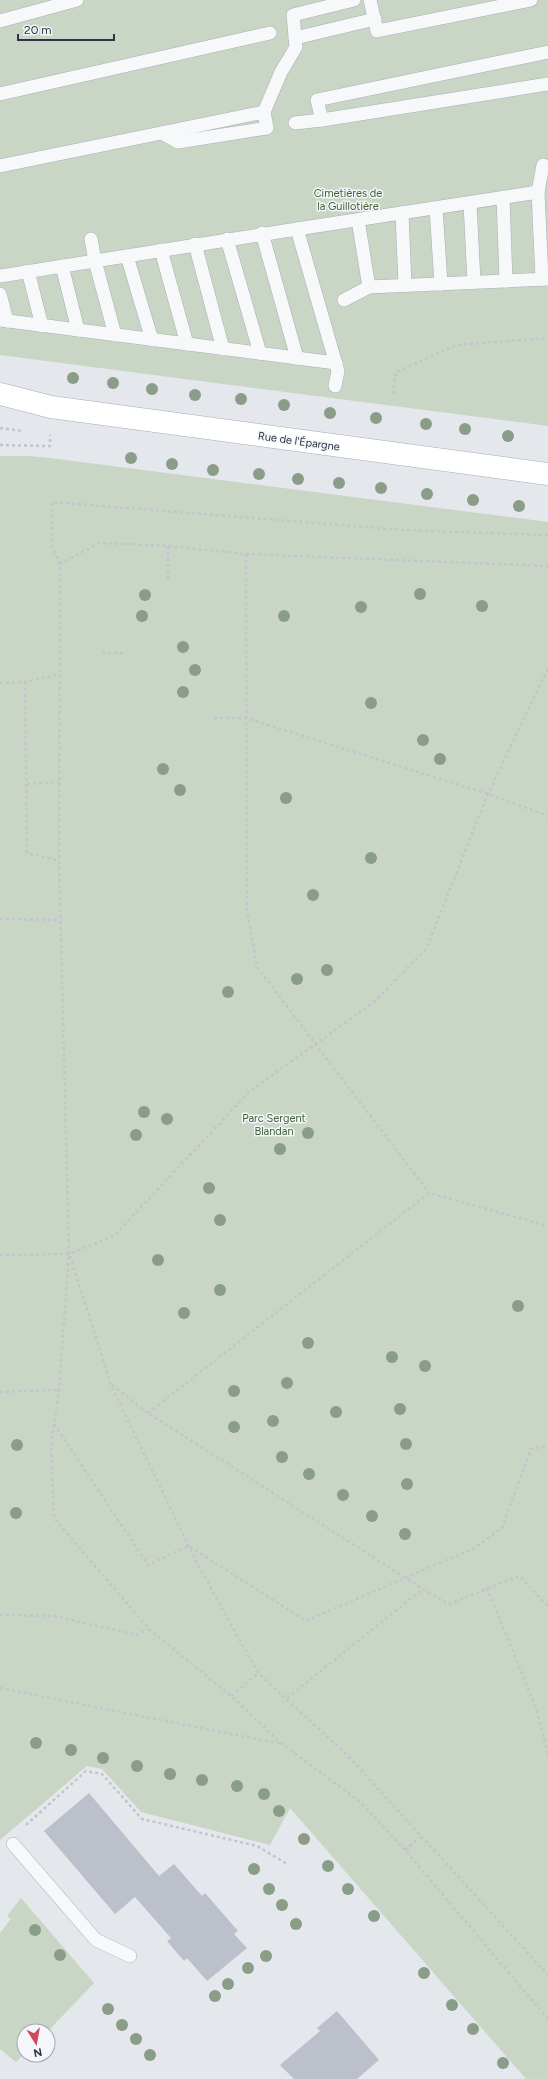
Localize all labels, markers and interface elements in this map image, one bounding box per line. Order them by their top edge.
scale bar [18,16,114,42]
text: 20 m [24,23,52,37]
park label: Cimetières de la Guillotière [314,187,382,213]
street label: Rue de l'Épargne [257,429,341,454]
park label: Parc Sergent Blandan [242,1112,306,1138]
north arrow [16,2023,56,2063]
text: N [32,2045,43,2060]

